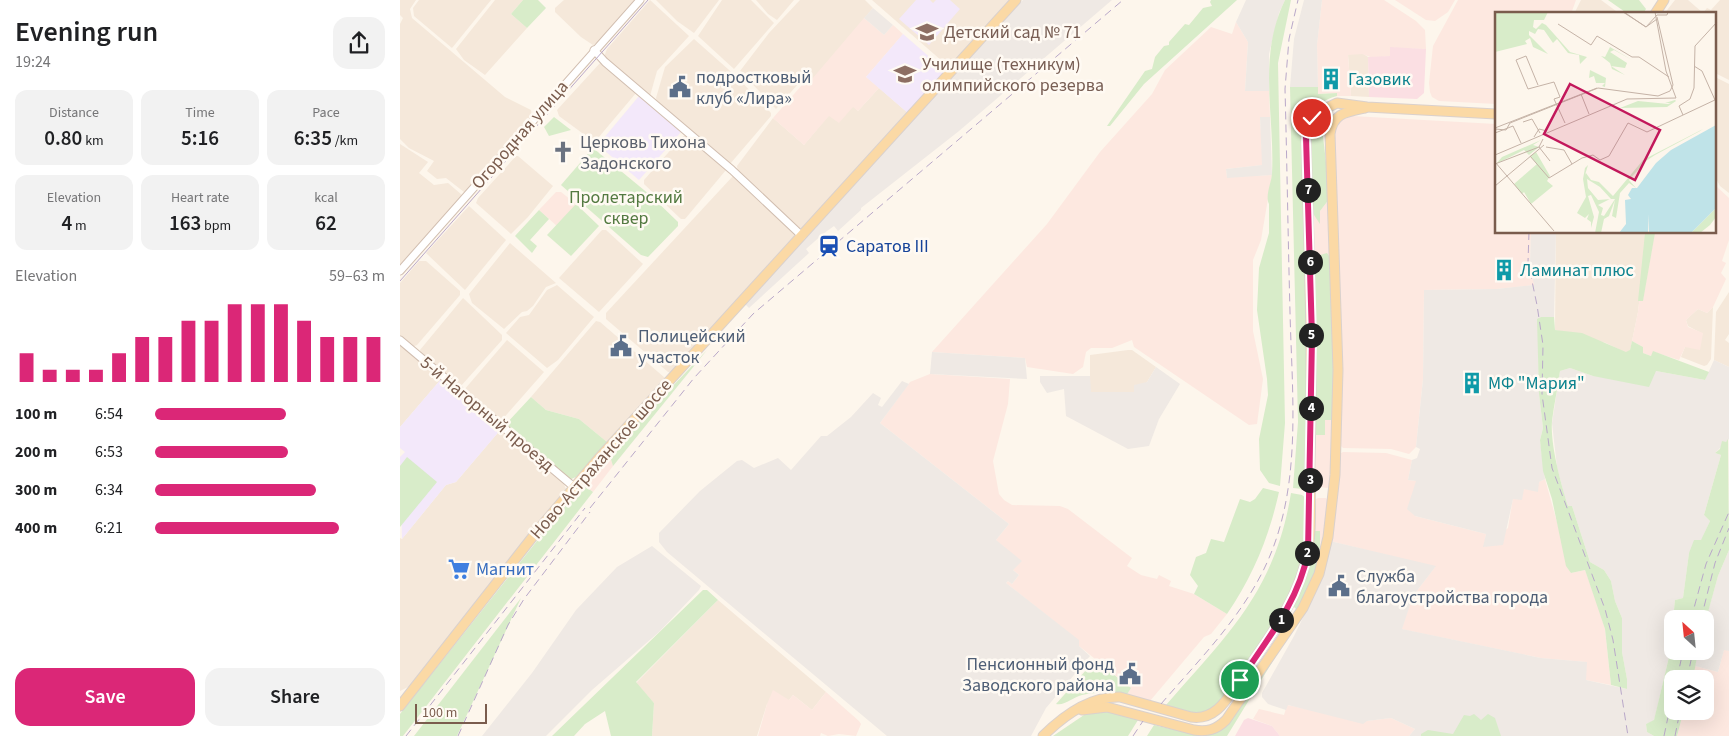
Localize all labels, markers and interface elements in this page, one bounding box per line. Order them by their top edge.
text: Evening run [15,12,158,52]
inset map [1495,12,1716,234]
button: share [333,17,385,69]
school or university icon: Детский сад № 71 [914,19,940,45]
place label: Детский сад № 71 [944,20,1081,45]
text: 19:24 [15,51,51,73]
place label: Училище (техникум) олимпийского резерва [922,52,1104,98]
school or university icon: Училище (техникум) олимпийского резерва [892,61,918,87]
place label: подростковый клуб «Лира» [696,65,811,111]
building icon: Газовик [1318,66,1344,92]
place label: Газовик [1348,67,1411,92]
public building icon: подростковый клуб «Лира» [667,74,693,100]
street label: Огородная улица [466,75,574,195]
pin [1291,97,1333,139]
text: Distance [49,103,99,123]
text: Time [185,103,215,123]
text: Pace [312,103,340,123]
icon: check [1298,104,1326,132]
text: 0.80 [44,123,82,153]
text: 5:16 [181,123,219,153]
text: 6:35 [294,123,332,153]
place label: Церковь Тихона Задонского [580,130,706,176]
text: km [82,131,104,151]
text: /km [332,131,358,151]
church icon: Церковь Тихона Задонского [550,139,576,165]
pin: 7 [1296,178,1320,202]
text: 7 [1305,180,1312,200]
park label: Пролетарский сквер [569,185,683,231]
text: Elevation [47,188,101,208]
text: Heart rate [171,188,229,208]
text: kcal [314,188,338,208]
text: 4 [61,208,72,238]
text: 163 [169,208,201,238]
text: 62 [315,208,337,238]
text: m [72,216,87,236]
text: bpm [201,216,231,236]
station icon: Саратов III [816,233,842,259]
place label: Саратов III [846,234,929,259]
pin: 6 [1298,250,1322,274]
text: 6 [1307,252,1314,272]
building icon: Ламинат плюс [1491,257,1517,283]
place label: Ламинат плюс [1520,258,1634,283]
text: Elevation [15,265,77,287]
text: 59–63 m [329,265,385,287]
pin: 5 [1298,322,1324,348]
place label: Полицейский участок [638,324,746,370]
text: 5 [1308,325,1315,345]
public building icon: Полицейский участок [608,333,634,359]
street label: 5-й Нагорный проезд [415,350,560,478]
building icon: МФ "Мария" [1459,370,1485,396]
place label: МФ "Мария" [1488,371,1585,396]
street label: Ново-Астраханское шоссе [524,373,678,545]
pin: 4 [1298,396,1324,420]
text: 4 [1308,398,1315,418]
text: 100 m [15,403,57,425]
text: 6:54 [95,403,123,425]
text: 200 m [15,441,57,463]
text: 6:53 [95,441,123,463]
pin: 3 [1298,468,1322,492]
text: 3 [1307,470,1314,490]
text: 300 m [15,479,57,501]
text: 6:34 [95,479,123,501]
text: 400 m [15,517,57,539]
text: 6:21 [95,517,123,539]
pin: 2 [1294,540,1320,566]
text: 2 [1304,543,1311,563]
supermarket icon: Магнит [446,556,472,582]
place label: Магнит [476,557,534,582]
place label: Служба благоустройства города [1356,564,1548,610]
public building icon: Служба благоустройства города [1326,573,1352,599]
pin: 1 [1268,608,1294,632]
text: 1 [1278,610,1285,630]
north arrow [1664,610,1714,660]
map controls [1664,610,1714,720]
place label: Пенсионный фонд Заводского района [962,652,1114,698]
pin [1219,659,1261,701]
public building icon: Пенсионный фонд Заводского района [1117,661,1143,687]
icon: arrive [1226,666,1254,694]
button: Save [15,668,195,726]
button: Share [205,668,385,726]
button: layers [1664,670,1714,720]
scale bar [415,701,488,724]
text: 100 m [422,703,457,723]

